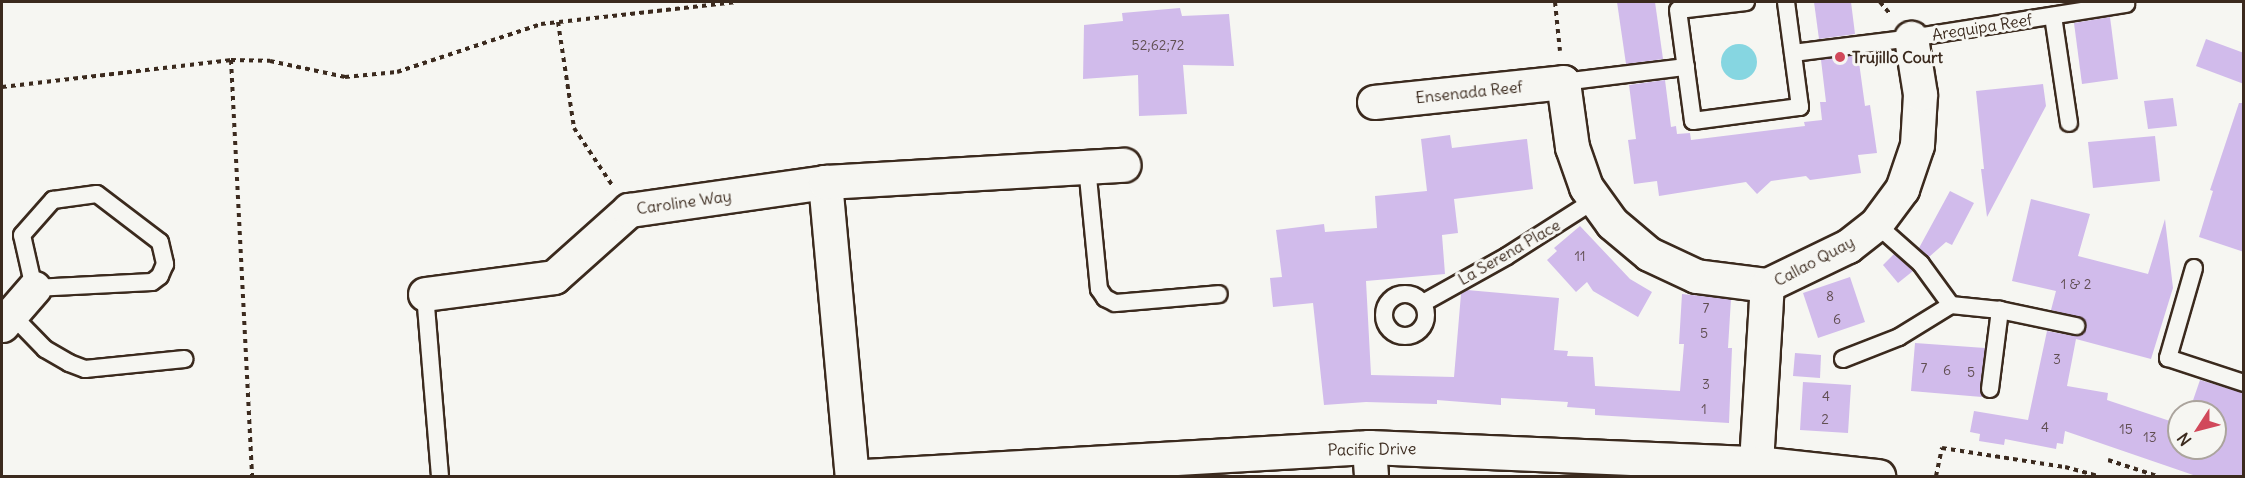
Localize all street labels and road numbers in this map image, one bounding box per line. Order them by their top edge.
street label: Arequipa Reef [1931,10,2033,44]
street label: Ensenada Reef [1415,77,1523,107]
street label: Caroline Way [635,186,733,218]
street label: La Serena Place [1455,215,1563,289]
street label: Callao Quay [1771,232,1857,290]
street label: Pacific Drive [1328,439,1416,459]

